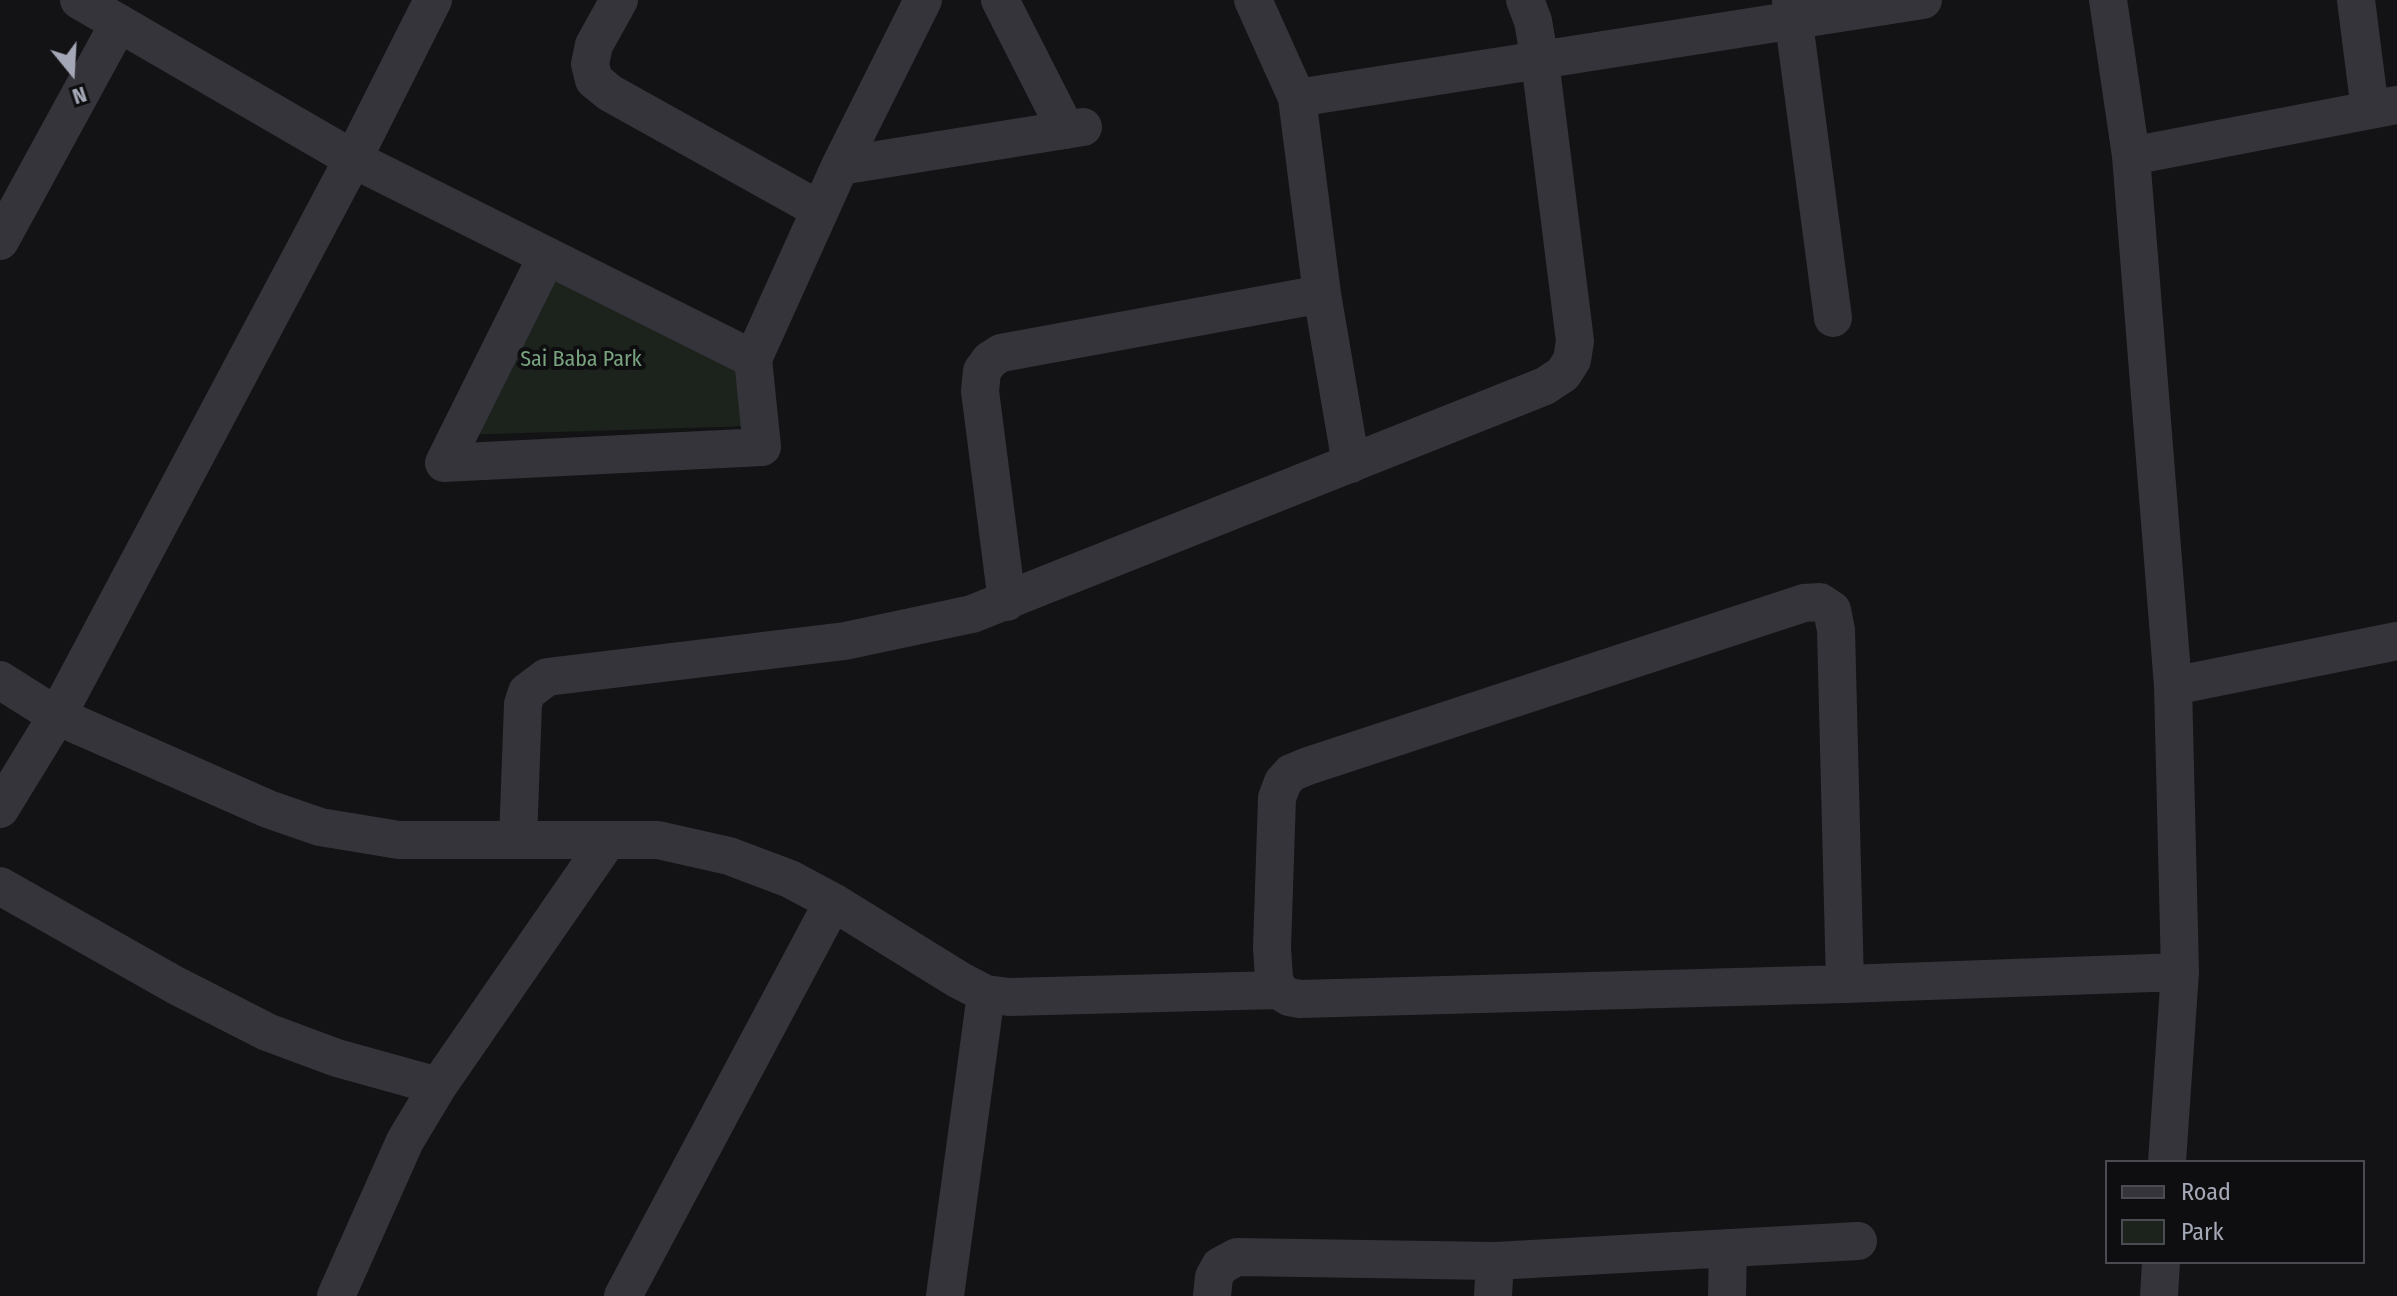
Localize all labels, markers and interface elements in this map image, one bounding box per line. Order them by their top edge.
north arrow [32,32,112,112]
text: N [69,80,90,110]
park label: Sai Baba Park [520,347,642,373]
legend [2105,1160,2365,1264]
text: Road [2181,1178,2231,1206]
text: Park [2181,1218,2224,1246]

